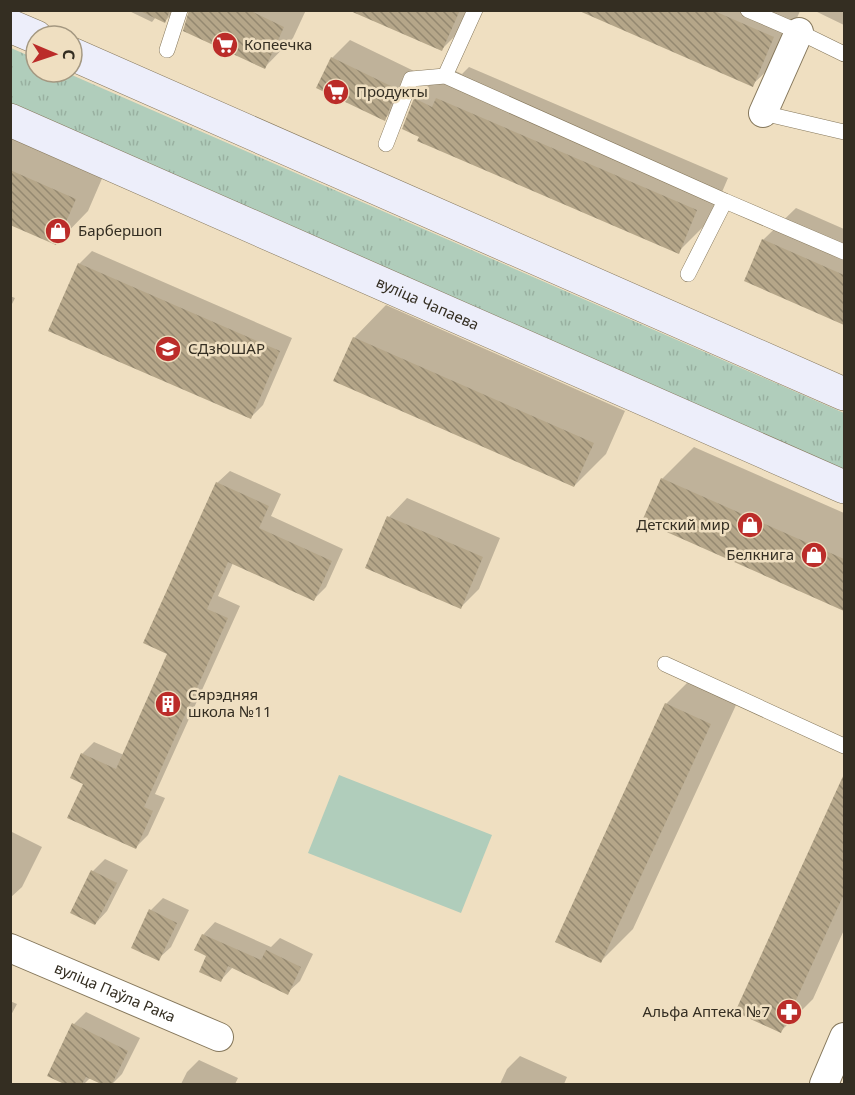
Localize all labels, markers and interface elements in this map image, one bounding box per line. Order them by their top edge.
north arrow [24,24,84,84]
supermarket icon: Копеечка [210,30,240,60]
place label: Копеечка [244,34,312,54]
text: С [58,49,80,60]
supermarket icon: Продукты [321,77,351,107]
place label: Продукты [356,81,428,101]
shop icon: Барбершоп [43,216,73,246]
place label: Барбершоп [78,220,162,240]
street label: вуліца Чапаева [373,271,482,334]
school or university icon: СДзЮШАР [153,334,183,364]
place label: СДзЮШАР [188,338,265,358]
shop icon: Детский мир [735,510,765,540]
place label: Детский мир [636,514,730,534]
shop icon: Белкнига [799,540,829,570]
place label: Белкнига [726,544,794,564]
place label: Сярэдняя школа №11 [188,684,272,721]
building icon: Сярэдняя школа №11 [153,689,183,719]
street label: вуліца Паўла Рака [52,957,179,1026]
pharmacy icon: Альфа Аптека №7 [774,997,804,1027]
place label: Альфа Аптека №7 [643,1001,770,1021]

